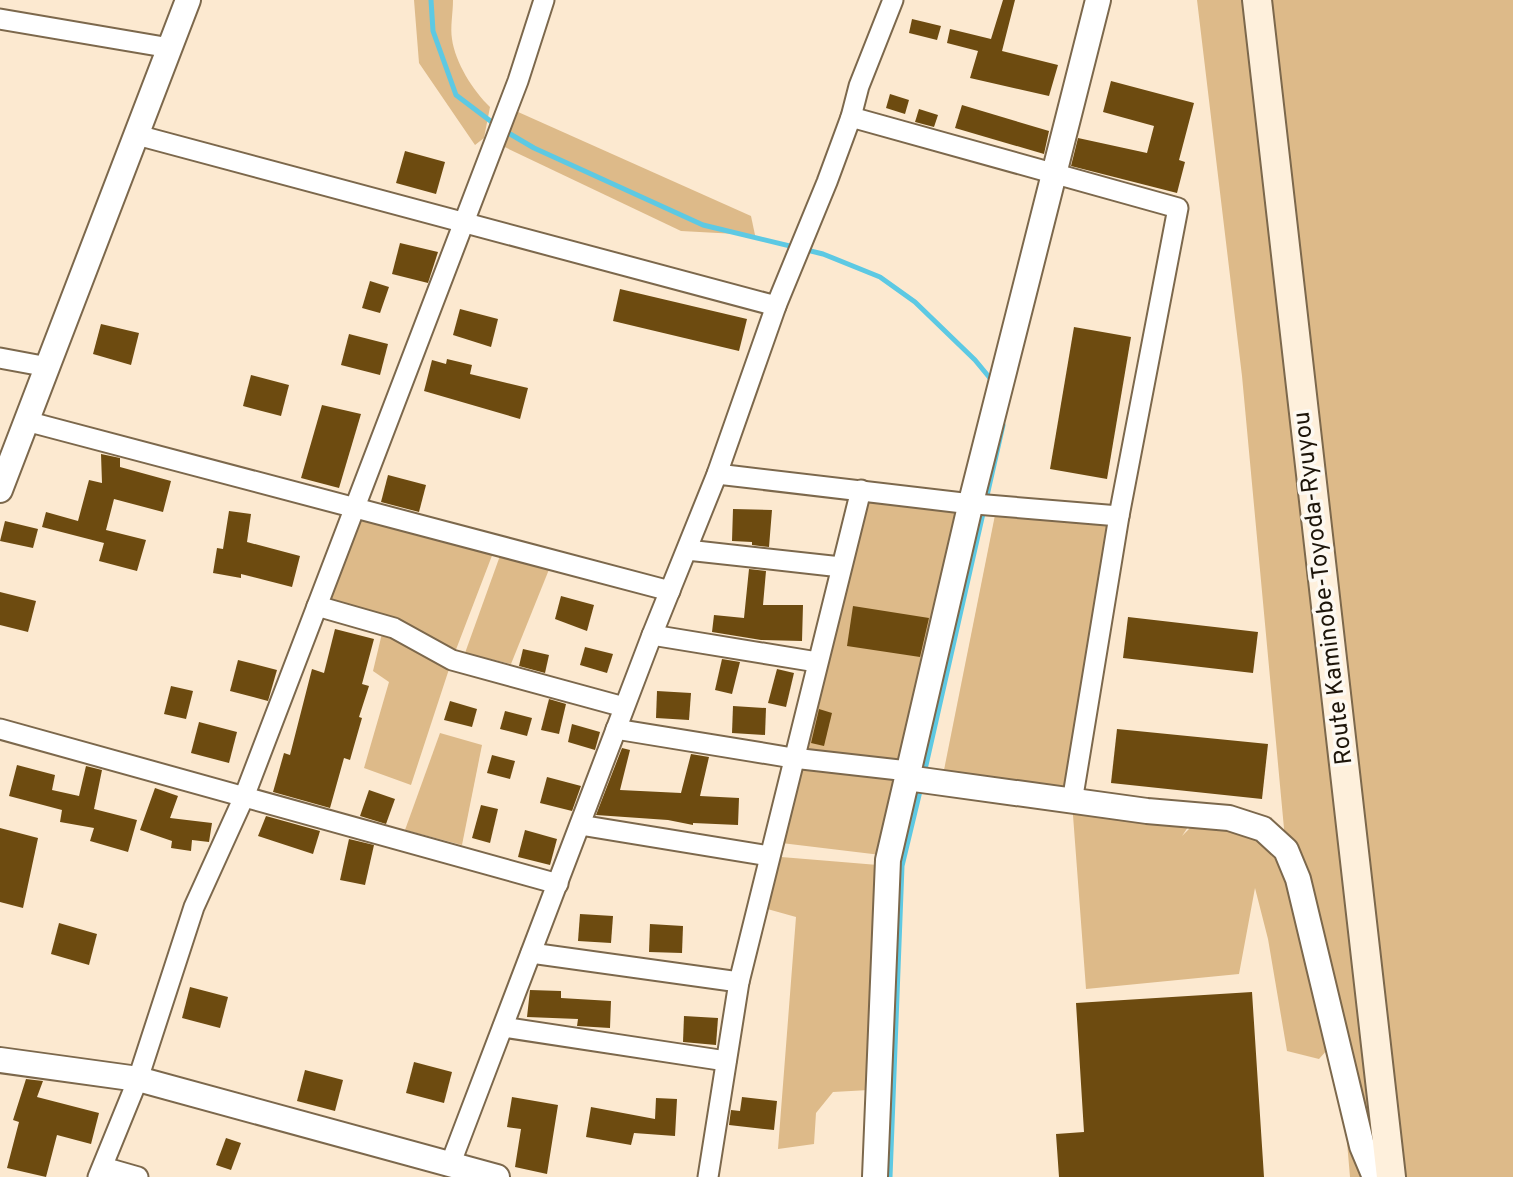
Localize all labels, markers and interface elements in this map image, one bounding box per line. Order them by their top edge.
street label: Route Kaminobe-Toyoda-Ryuyou [1287,410,1361,766]

